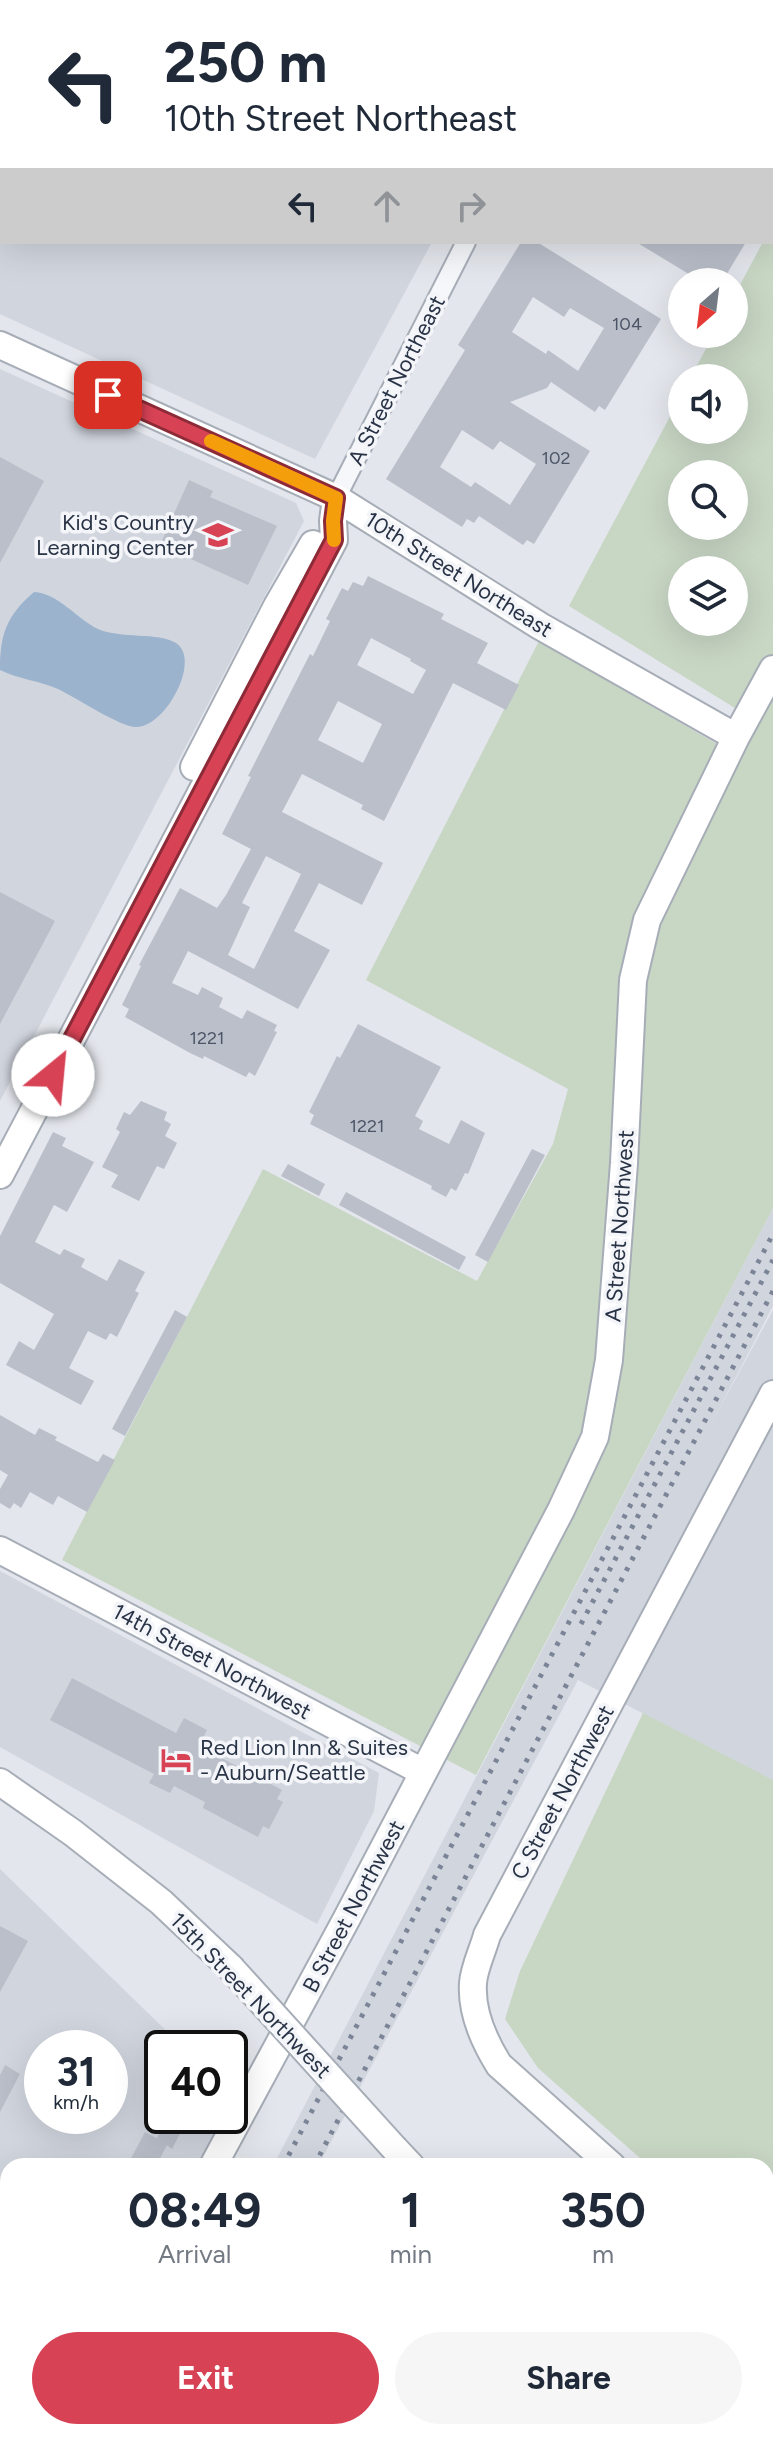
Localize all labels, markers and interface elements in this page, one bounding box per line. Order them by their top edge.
text: 250 m [164,29,327,96]
icon: left [32,32,136,136]
text: 10th Street Northeast [164,97,517,140]
icon: left [281,184,325,228]
icon: ahead [365,184,409,228]
icon: right [449,184,493,228]
north arrow [668,268,748,348]
map controls [668,268,748,636]
street label: A Street Northeast [342,291,451,470]
house number: 104 [612,313,642,335]
pin [74,361,142,429]
button: sound [668,364,748,444]
icon: arrive [86,373,130,417]
house number: 102 [541,447,571,469]
button: search [668,460,748,540]
street label: 10th Street Northeast [360,506,557,643]
place label: Kid's Country Learning Center [36,509,195,561]
school or university icon: Kid's Country Learning Center [201,518,235,552]
button: layers [668,556,748,636]
house number: 1221 [190,1027,225,1049]
position arrow [11,1033,95,1117]
house number: 1221 [350,1115,385,1137]
street label: A Street Northwest [599,1129,640,1323]
street label: 14th Street Northwest [108,1598,316,1725]
street label: C Street Northwest [505,1700,620,1884]
place label: Red Lion Inn & Suites - Auburn/Seattle [200,1734,408,1786]
hotel icon: Red Lion Inn & Suites - Auburn/Seattle [159,1743,193,1777]
street label: B Street Northwest [297,1816,410,1997]
street label: 15th Street Northwest [165,1907,337,2084]
speed limit sign: 40 [144,2030,248,2134]
text: 31 [56,2048,96,2096]
text: km/h [53,2090,99,2114]
text: 08:49 [128,2181,261,2239]
text: 1 [401,2181,421,2239]
text: 350 [560,2181,646,2239]
text: Arrival [158,2238,231,2270]
text: min [389,2238,432,2270]
text: m [592,2238,614,2270]
button: Exit [32,2332,379,2424]
button: Share [395,2332,742,2424]

